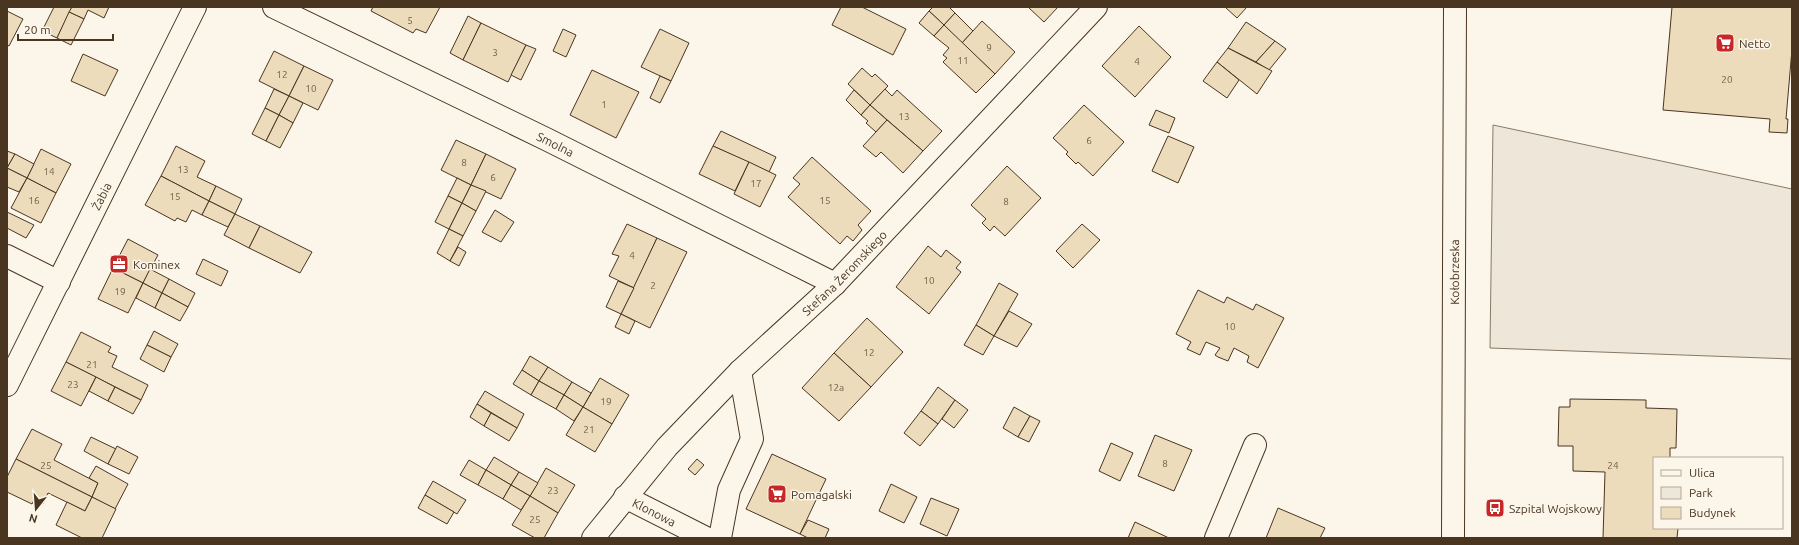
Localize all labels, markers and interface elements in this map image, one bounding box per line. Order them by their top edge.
house number: 5 [407,15,413,26]
scale bar [18,16,113,42]
text: 20 m [24,23,51,36]
supermarket icon: Netto [1714,32,1736,54]
place label: Netto [1739,37,1771,50]
house number: 9 [986,42,992,53]
house number: 3 [492,47,498,58]
house number: 11 [957,55,969,66]
house number: 4 [1134,56,1140,67]
house number: 12 [276,69,288,80]
house number: 20 [1721,74,1733,85]
house number: 10 [305,83,317,94]
house number: 1 [601,99,607,110]
house number: 13 [898,111,910,122]
street label: Smolna [535,129,576,159]
house number: 6 [1086,135,1092,146]
house number: 8 [461,157,467,168]
house number: 13 [177,164,189,175]
house number: 14 [43,166,55,177]
house number: 6 [490,172,496,183]
house number: 17 [750,178,762,189]
street label: Żabia [89,180,113,212]
house number: 15 [169,191,181,202]
house number: 16 [28,195,40,206]
house number: 15 [819,195,831,206]
house number: 8 [1003,196,1009,207]
street label: Stefana Żeromskiego [799,227,889,318]
street label: Kołobrzeska [1447,239,1461,305]
house number: 4 [629,250,635,261]
office icon: Kominex [108,253,130,275]
place label: Kominex [133,258,180,271]
house number: 10 [923,275,935,286]
house number: 2 [650,280,656,291]
house number: 19 [114,286,126,297]
house number: 10 [1224,321,1236,332]
house number: 12 [863,347,875,358]
house number: 21 [86,359,98,370]
house number: 23 [67,379,79,390]
house number: 12a [828,382,844,393]
house number: 19 [600,396,612,407]
house number: 21 [583,424,595,435]
legend [1653,457,1783,529]
house number: 8 [1162,458,1168,469]
house number: 25 [40,460,52,471]
house number: 24 [1607,460,1619,471]
text: Ulica [1689,466,1715,479]
supermarket icon: Pomagalski [766,483,788,505]
house number: 23 [547,485,559,496]
text: Park [1689,486,1713,499]
place label: Pomagalski [791,488,852,501]
north arrow [16,489,56,529]
street label: Klonowa [631,496,678,528]
bus stop icon: Szpital Wojskowy [1484,497,1506,519]
place label: Szpital Wojskowy [1509,502,1602,515]
text: Budynek [1689,506,1736,519]
text: N [27,512,39,526]
house number: 25 [529,514,541,525]

